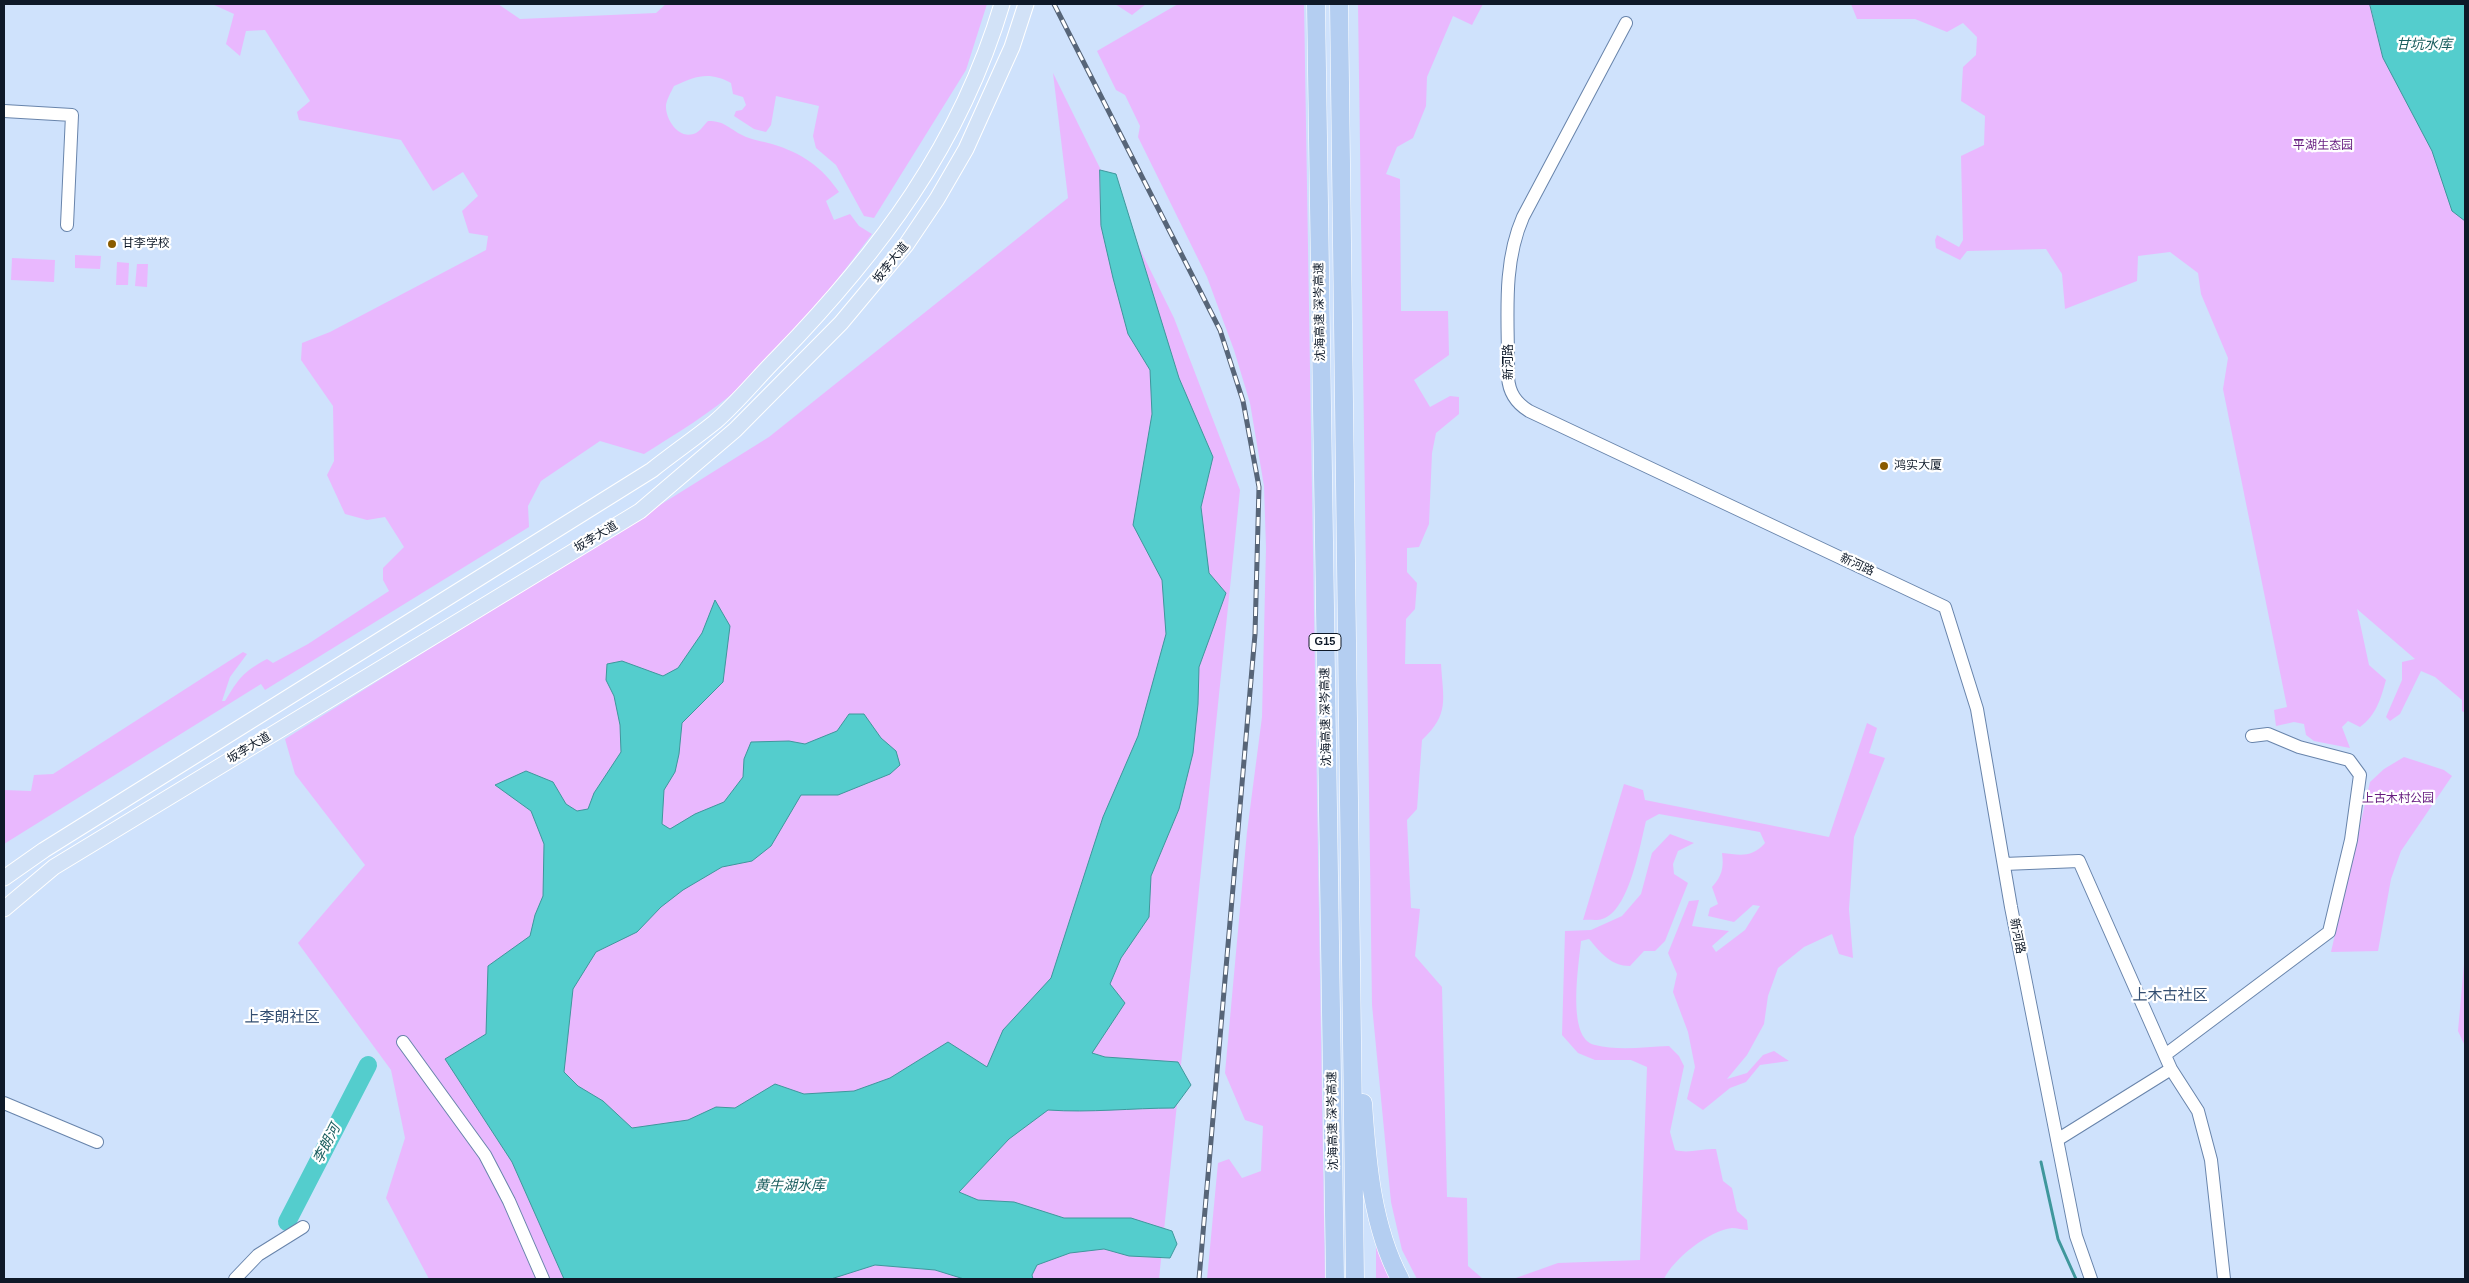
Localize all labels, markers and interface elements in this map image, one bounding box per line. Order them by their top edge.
water label: 甘坑水库 [2396,37,2452,53]
park label: 平湖生态园 [2293,139,2353,153]
place label: 甘李学校 [122,237,170,251]
marker: 甘李学校 [106,238,118,250]
street label: 坂李大道 [870,240,912,286]
street label: 沈海高速 深岑高速 [1312,262,1328,362]
street label: 新河路 [1502,344,1516,380]
place label: 鸿实大厦 [1894,459,1942,473]
marker: 鸿实大厦 [1878,460,1890,472]
street label: 坂李大道 [572,518,620,556]
street label: 新河路 [1838,551,1876,579]
road number: G15 [1309,634,1341,650]
street label: 沈海高速 深岑高速 [1318,667,1334,767]
street label: 坂李大道 [225,729,273,767]
park label: 上古木村公园 [2362,792,2434,806]
street label: 新河路 [2006,917,2028,955]
district label: 上木古社区 [2133,987,2207,1005]
district label: 上李朗社区 [245,1009,319,1027]
street label: 沈海高速 深岑高速 [1325,1071,1341,1171]
water label: 李朗河 [310,1121,344,1167]
water label: 黄牛湖水库 [755,1178,825,1194]

